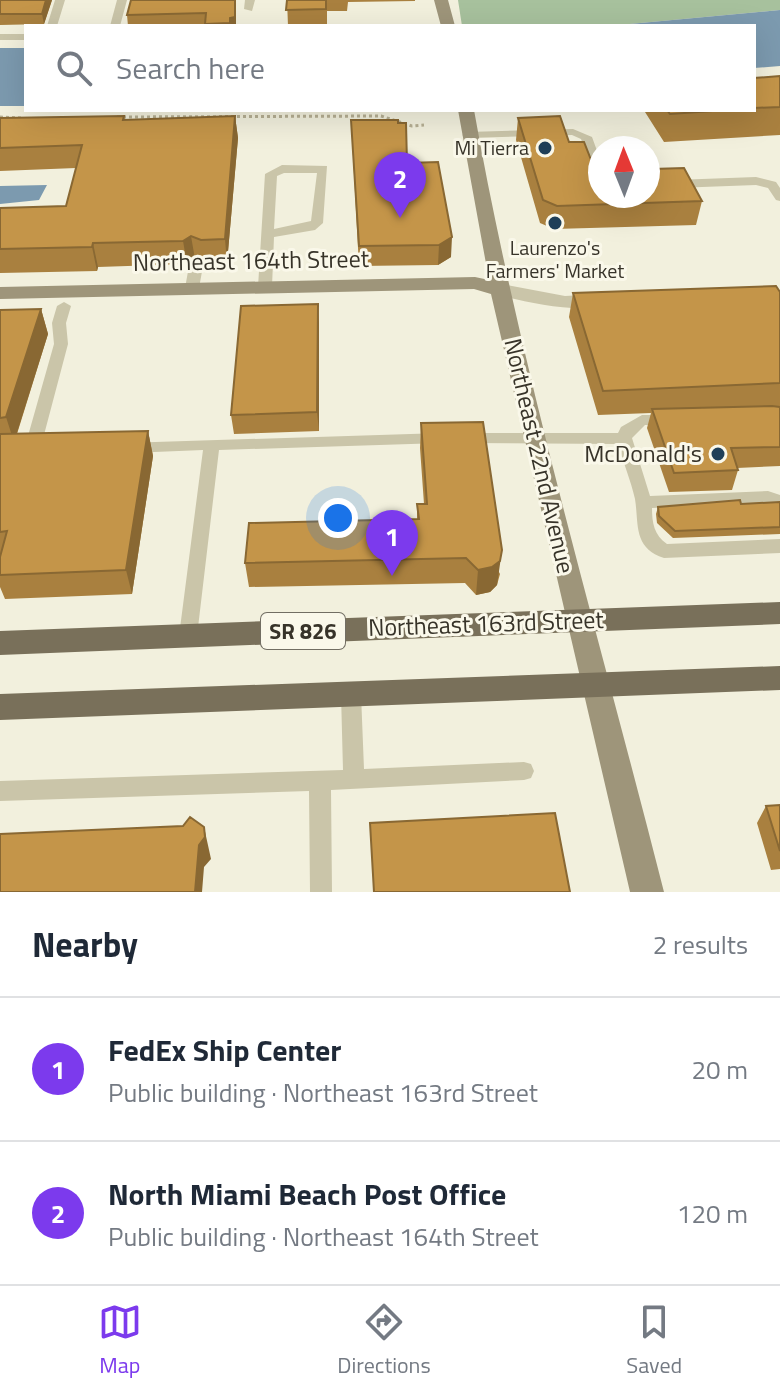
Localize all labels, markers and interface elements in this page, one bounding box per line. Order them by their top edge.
search box [24,24,756,112]
text: Search here [116,45,265,91]
icon: search [52,46,96,90]
place label: Mi Tierra [455,132,529,163]
north arrow [588,136,660,208]
marker: Mi Tierra [536,139,554,157]
pin: 2 [374,152,426,218]
marker: Laurenzo's Farmers' Market [546,214,564,232]
place label: Laurenzo's Farmers' Market [486,232,624,286]
street label: Northeast 164th Street [133,240,370,280]
street label: Northeast 22nd Avenue [495,335,585,577]
place label: McDonald's [584,435,702,471]
marker: McDonald's [709,445,727,463]
your location [318,498,358,538]
pin: 1 [366,510,418,576]
street label: Northeast 163rd Street [368,601,605,645]
road number: SR 826 [261,613,345,649]
text: Nearby [32,918,138,970]
text: 2 results [653,925,748,964]
text: FedEx Ship Center [108,1027,342,1073]
text: 1 [51,1050,65,1089]
text: 20 m [691,1050,748,1089]
text: Public building · Northeast 163rd Street [108,1073,538,1112]
text: North Miami Beach Post Office [108,1171,506,1217]
text: 2 [51,1194,65,1233]
text: 120 m [677,1194,748,1233]
text: Public building · Northeast 164th Street [108,1217,539,1256]
tab: Map [98,1300,142,1382]
tab: Directions [337,1300,431,1382]
tab: Saved [626,1300,682,1382]

